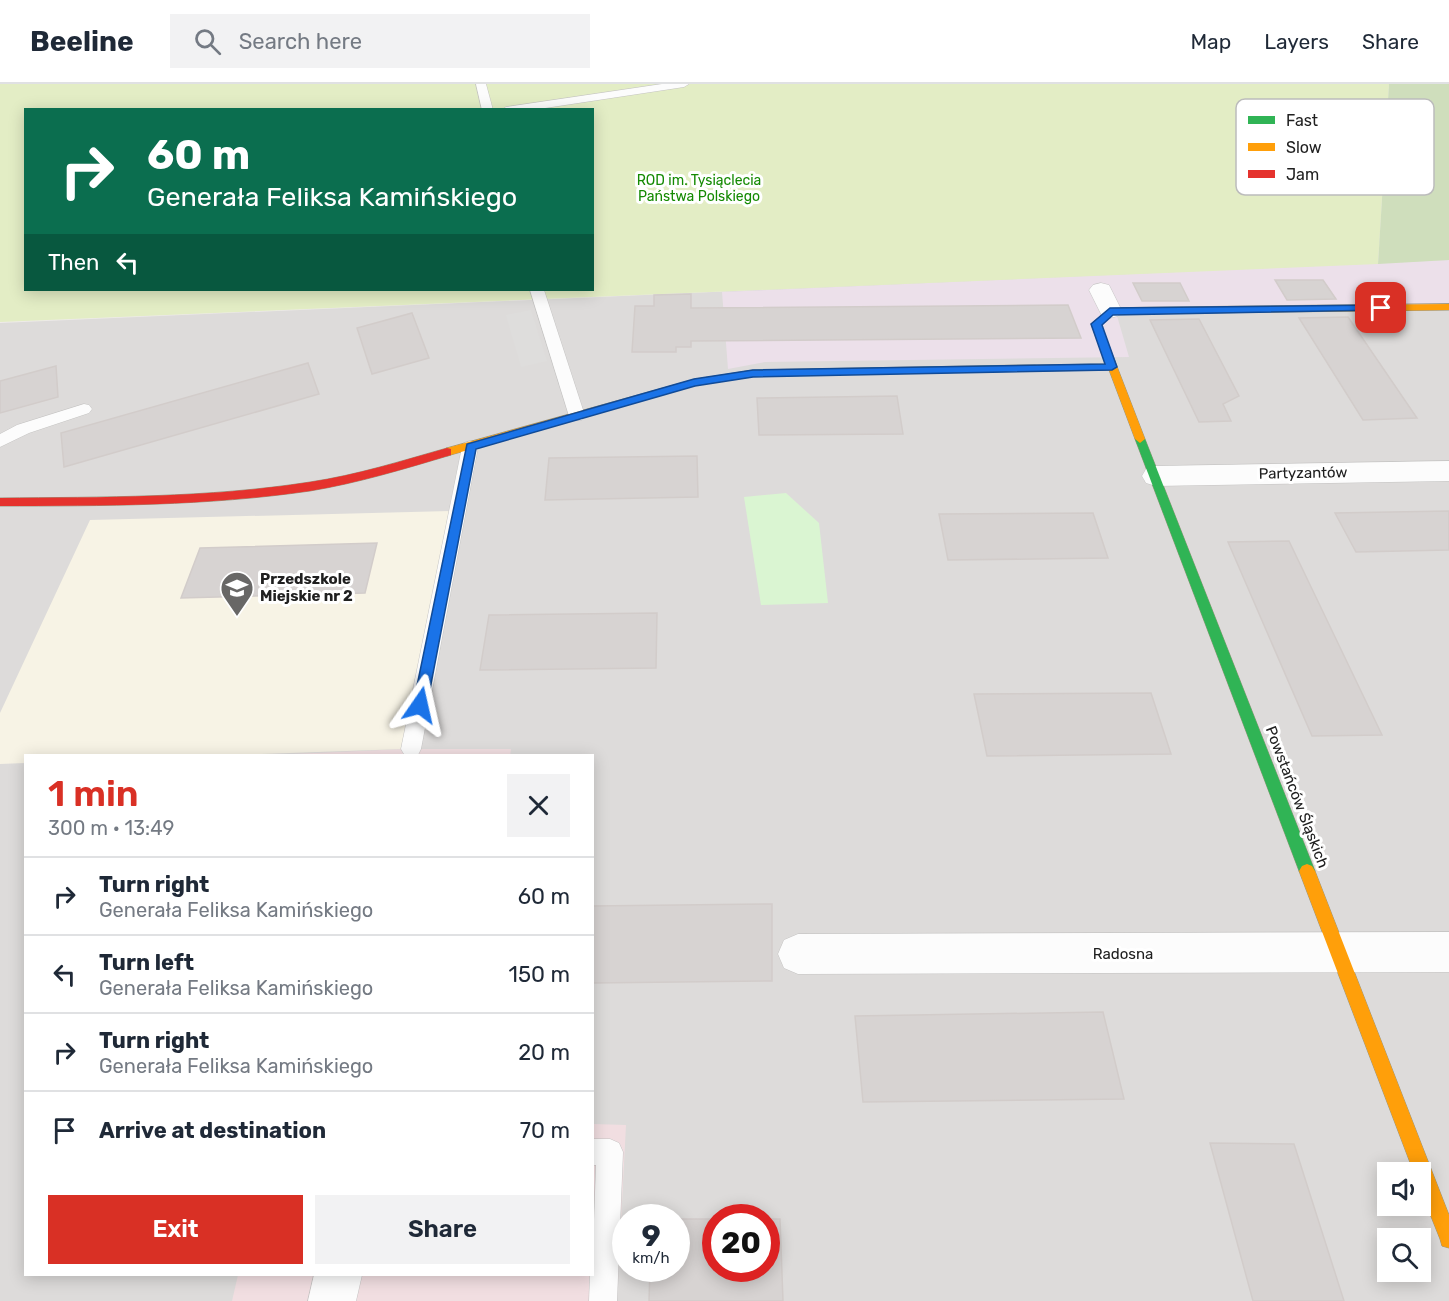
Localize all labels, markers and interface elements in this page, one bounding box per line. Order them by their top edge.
search box [170,14,590,68]
text: Beeline [30,25,134,58]
icon: search [191,25,224,58]
text: Search here [239,28,362,55]
text: Map [1190,29,1231,54]
text: Layers [1264,29,1329,54]
text: Share [1362,29,1419,54]
legend [1236,99,1434,195]
text: Fast [1286,111,1318,130]
text: 60 m [147,130,250,180]
icon: right [48,132,126,210]
text: Slow [1286,138,1322,157]
text: Jam [1286,165,1319,184]
park label: ROD im. Tysiąclecia Państwa Polskiego [637,172,761,205]
text: Generała Feliksa Kamińskiego [147,181,517,213]
icon: left [111,246,144,279]
text: Then [48,249,99,276]
pin [1355,282,1406,333]
icon: arrive [1364,291,1397,324]
street label: Partyzantów [1258,463,1348,483]
school or university icon: Przedszkole Miejskie nr 2 [219,570,255,617]
place label: Przedszkole Miejskie nr 2 [260,570,353,605]
position arrow [388,673,452,737]
street label: Powstańców Śląskich [1262,724,1332,870]
text: 1 min [48,772,139,815]
button: close [507,774,570,837]
text: 300 m · 13:49 [48,816,174,840]
text: Turn right [99,871,209,898]
icon: right [48,880,81,913]
text: 60 m [518,883,570,910]
text: Generała Feliksa Kamińskiego [99,898,373,922]
street label: Radosna [1093,945,1153,963]
text: Turn left [99,949,194,976]
icon: left [48,958,81,991]
text: 150 m [509,961,570,988]
text: Generała Feliksa Kamińskiego [99,976,373,1000]
text: Turn right [99,1027,209,1054]
icon: right [48,1036,81,1069]
text: 20 m [518,1039,570,1066]
text: Generała Feliksa Kamińskiego [99,1054,373,1078]
icon: arrive [48,1114,81,1147]
text: Arrive at destination [99,1117,326,1144]
text: 70 m [520,1117,570,1144]
map controls [1377,1162,1431,1282]
button: sound [1377,1162,1431,1216]
button: Exit [48,1195,303,1264]
button: Share [315,1195,570,1264]
speed limit sign: 20 [702,1204,780,1282]
text: 9 [641,1218,661,1254]
button: search [1377,1228,1431,1282]
text: km/h [632,1249,670,1267]

